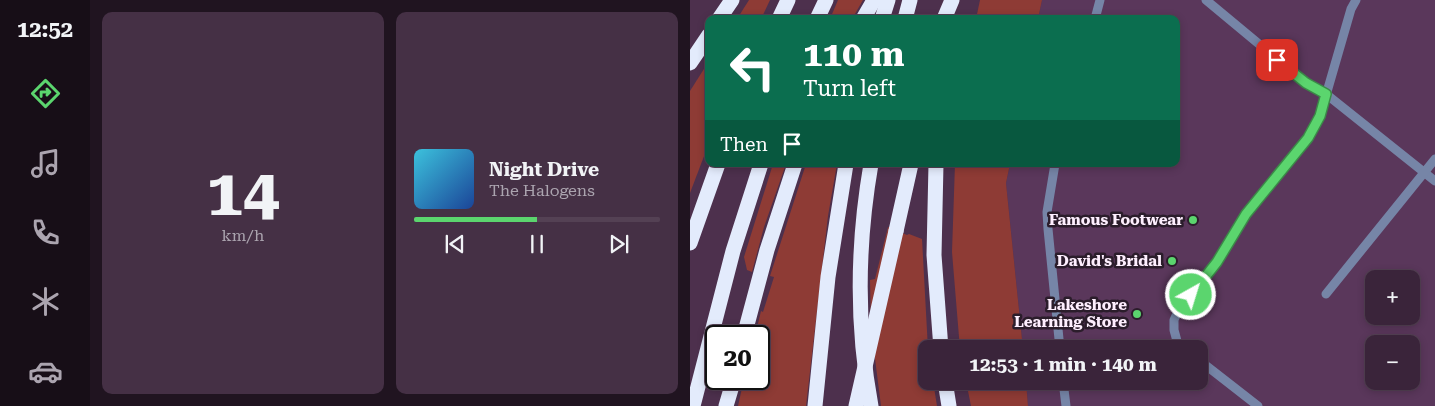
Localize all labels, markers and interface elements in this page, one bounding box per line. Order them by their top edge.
text: 12:52 [17,17,73,42]
text: 110 m [803,34,904,75]
icon: left [720,35,785,100]
pin [1256,39,1298,81]
icon: arrive [1263,46,1291,74]
icon: directions [28,76,63,111]
text: Turn left [803,76,896,101]
icon: arrive [778,130,806,158]
text: Then [720,133,768,156]
icon: music [28,146,63,181]
text: 14 [207,155,279,231]
text: Night Drive [489,158,599,181]
text: The Halogens [489,181,595,200]
place label: Famous Footwear [1049,211,1183,229]
marker: Famous Footwear [1187,214,1199,226]
icon: phone [28,215,63,250]
text: km/h [222,226,264,245]
icon: previous [441,230,469,258]
icon: pause [523,230,551,258]
icon: next [605,230,633,258]
place label: David's Bridal [1057,252,1162,270]
marker: David's Bridal [1166,255,1178,267]
position arrow [1164,268,1216,320]
map controls [1365,270,1420,390]
button: + [1365,270,1420,325]
icon: climate [28,284,63,319]
place label: Lakeshore Learning Store [1014,296,1127,331]
marker: Lakeshore Learning Store [1131,308,1143,320]
speed limit sign: 20 [705,325,770,390]
button: − [1365,335,1420,390]
text: 12:53 · 1 min · 140 m [969,353,1157,376]
icon: car [28,354,63,389]

